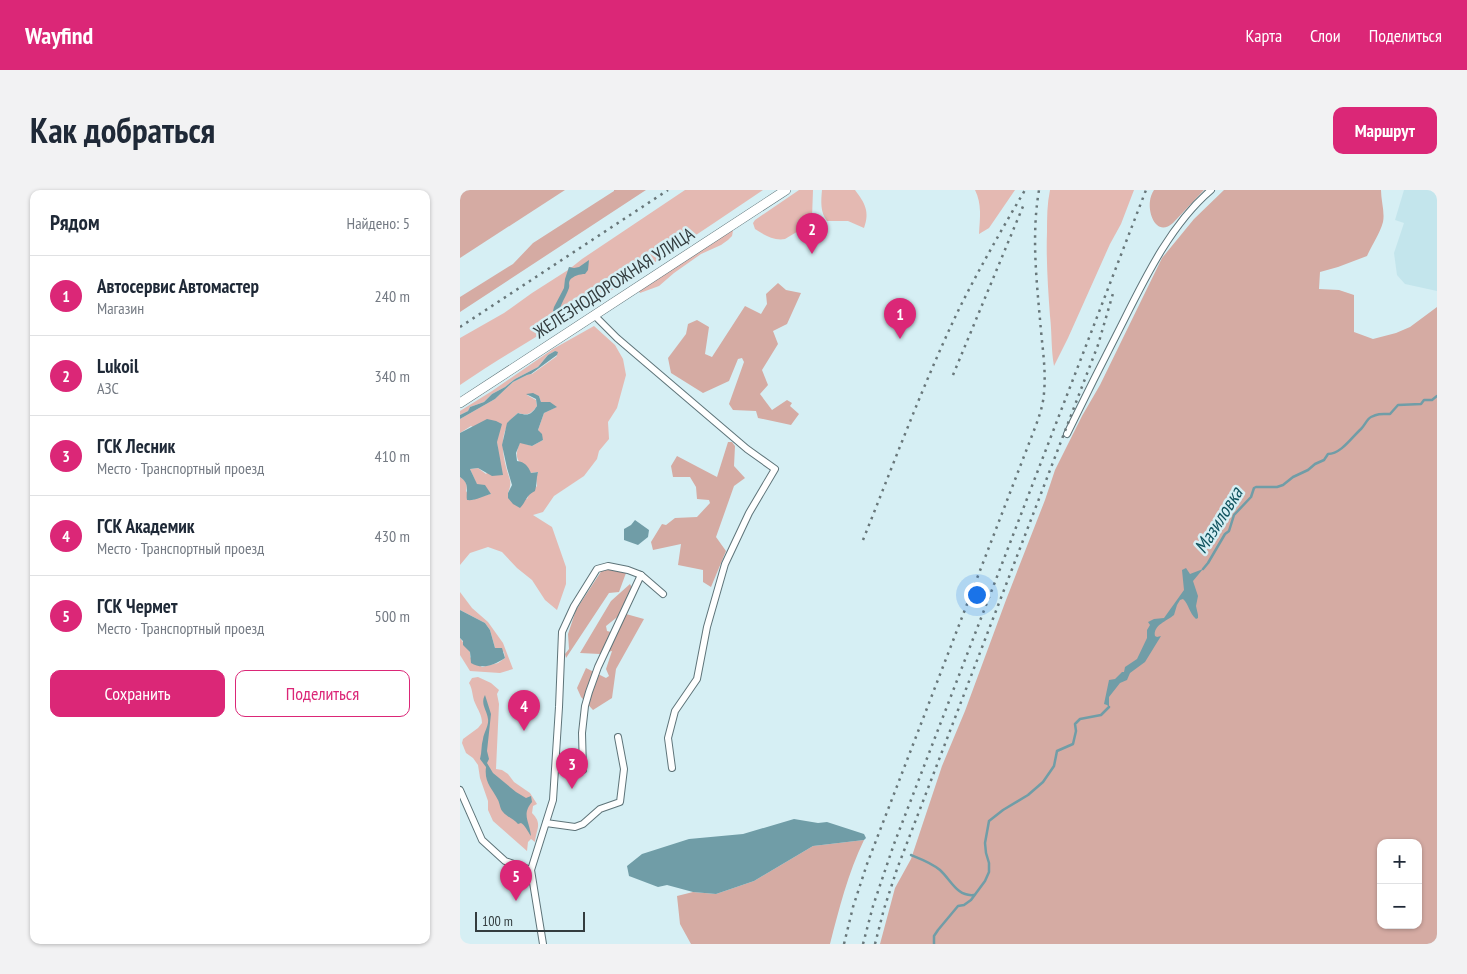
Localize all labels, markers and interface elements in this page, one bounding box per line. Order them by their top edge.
text: Wayfind [25,20,93,51]
text: Карта [1245,24,1282,47]
text: Слои [1310,24,1341,47]
text: Поделиться [1369,24,1442,47]
text: Как добраться [30,107,215,153]
button: Маршрут [1333,107,1437,154]
text: Рядом [50,209,100,236]
text: Найдено: 5 [347,213,410,233]
pin: 2 [796,213,828,254]
street label: ЖЕЛЕЗНОДОРОЖНАЯ УЛИЦА [528,222,699,344]
text: Автосервис Автомастер [97,274,259,298]
text: 1 [62,286,70,306]
text: 240 m [375,286,410,306]
text: Магазин [97,298,144,318]
pin: 1 [884,298,916,339]
text: Lukoil [97,354,139,378]
text: 2 [62,366,70,386]
text: 340 m [375,366,410,386]
text: АЗС [97,378,119,398]
text: ГСК Лесник [97,434,175,458]
text: 3 [62,446,70,466]
text: 410 m [375,446,410,466]
text: Место · Транспортный проезд [97,458,264,478]
water label: Мазиловка [1188,481,1248,557]
text: ГСК Академик [97,514,195,538]
text: 4 [62,526,70,546]
text: 430 m [375,526,410,546]
text: Место · Транспортный проезд [97,538,264,558]
your location [964,582,990,608]
text: ГСК Чермет [97,594,178,618]
text: 5 [62,606,70,626]
text: 500 m [375,606,410,626]
text: Место · Транспортный проезд [97,618,264,638]
button: Сохранить [50,670,225,717]
button: Поделиться [235,670,410,717]
pin: 4 [508,690,540,731]
pin: 3 [556,748,588,789]
map controls [1377,839,1422,929]
button: + [1377,839,1422,884]
pin: 5 [500,860,532,901]
button: − [1377,884,1422,929]
scale bar [475,909,585,932]
text: 100 m [482,912,513,930]

